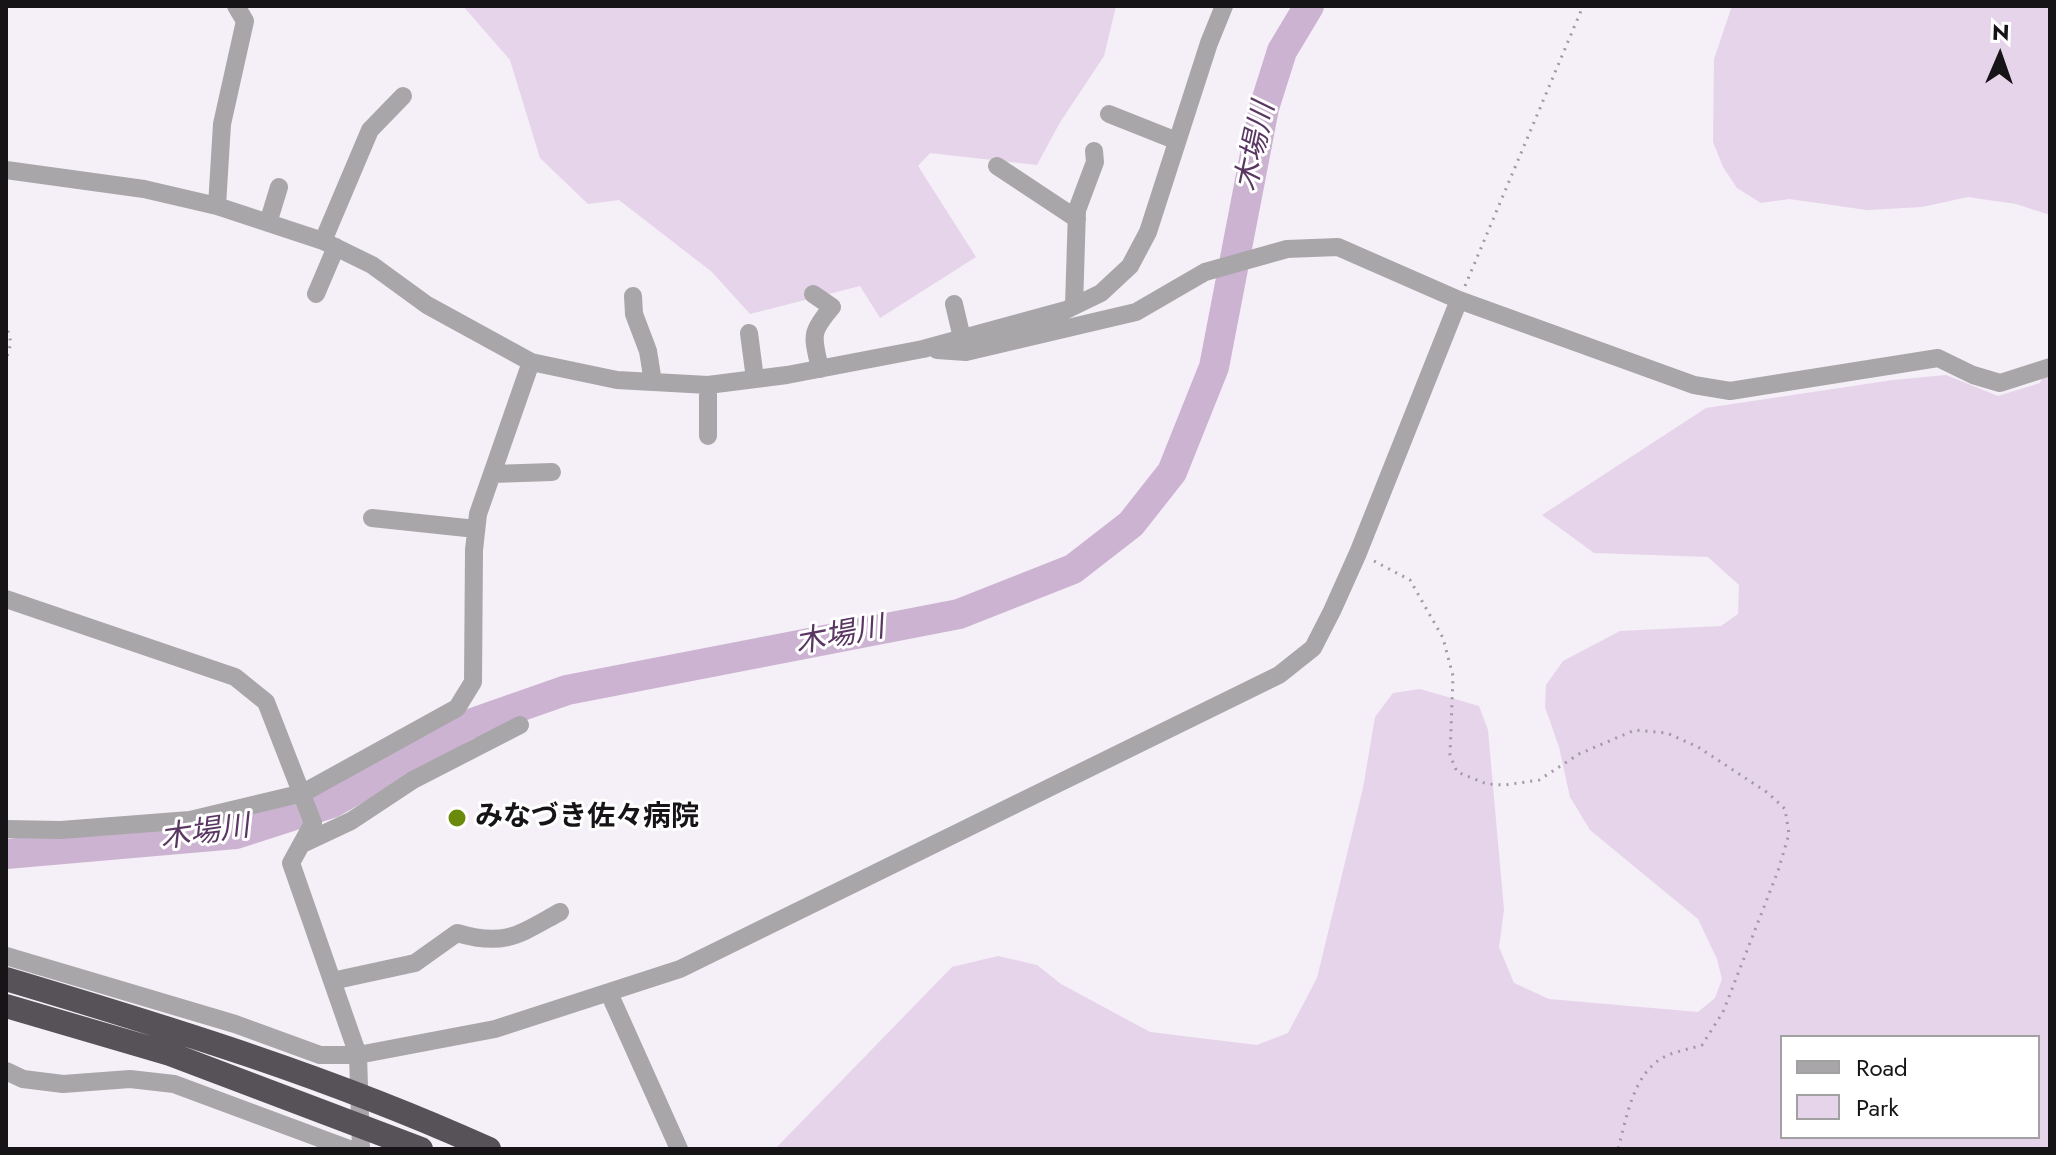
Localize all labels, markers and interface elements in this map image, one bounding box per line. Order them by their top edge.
north arrow [1960,16,2040,96]
text: N [1992,16,2010,48]
water label: 木場川 [1230,99,1284,195]
water label: 木場川 [792,611,888,663]
place label: みなづき佐々病院 [475,801,699,835]
marker: みなづき佐々病院 [446,807,468,829]
water label: 木場川 [158,810,252,858]
legend [1780,1035,2040,1139]
text: Road [1856,1050,1908,1085]
text: Park [1856,1090,1899,1125]

